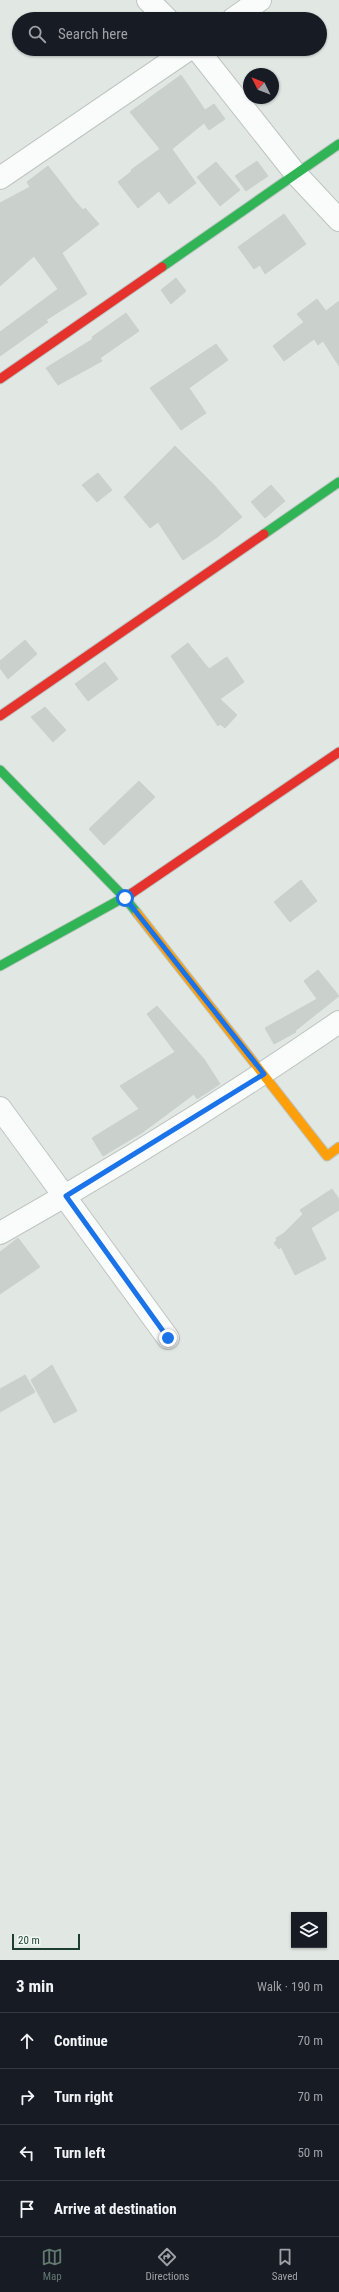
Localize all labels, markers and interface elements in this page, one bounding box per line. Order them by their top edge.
search box [12,12,327,56]
icon: search [26,23,48,45]
text: Search here [58,25,128,43]
north arrow [243,68,279,104]
route start [116,889,134,907]
route end [159,1329,177,1347]
map controls [291,1912,327,1948]
button: layers [291,1912,327,1948]
scale bar [12,1932,80,1951]
text: 20 m [18,1934,40,1947]
text: 3 min [16,1976,54,1996]
text: Walk · 190 m [257,1979,323,1994]
icon: ahead [16,2030,38,2052]
text: Continue [54,2032,108,2050]
text: 70 m [297,2033,323,2048]
icon: right [16,2086,38,2108]
text: Turn right [54,2088,113,2106]
text: 70 m [297,2089,323,2104]
icon: left [16,2142,38,2164]
text: Turn left [54,2144,105,2162]
text: 50 m [297,2145,323,2160]
icon: arrive [16,2198,38,2220]
text: Arrive at destination [54,2200,177,2218]
tab: Map [41,2246,63,2283]
tab: Directions [145,2246,189,2283]
tab: Saved [272,2246,298,2283]

